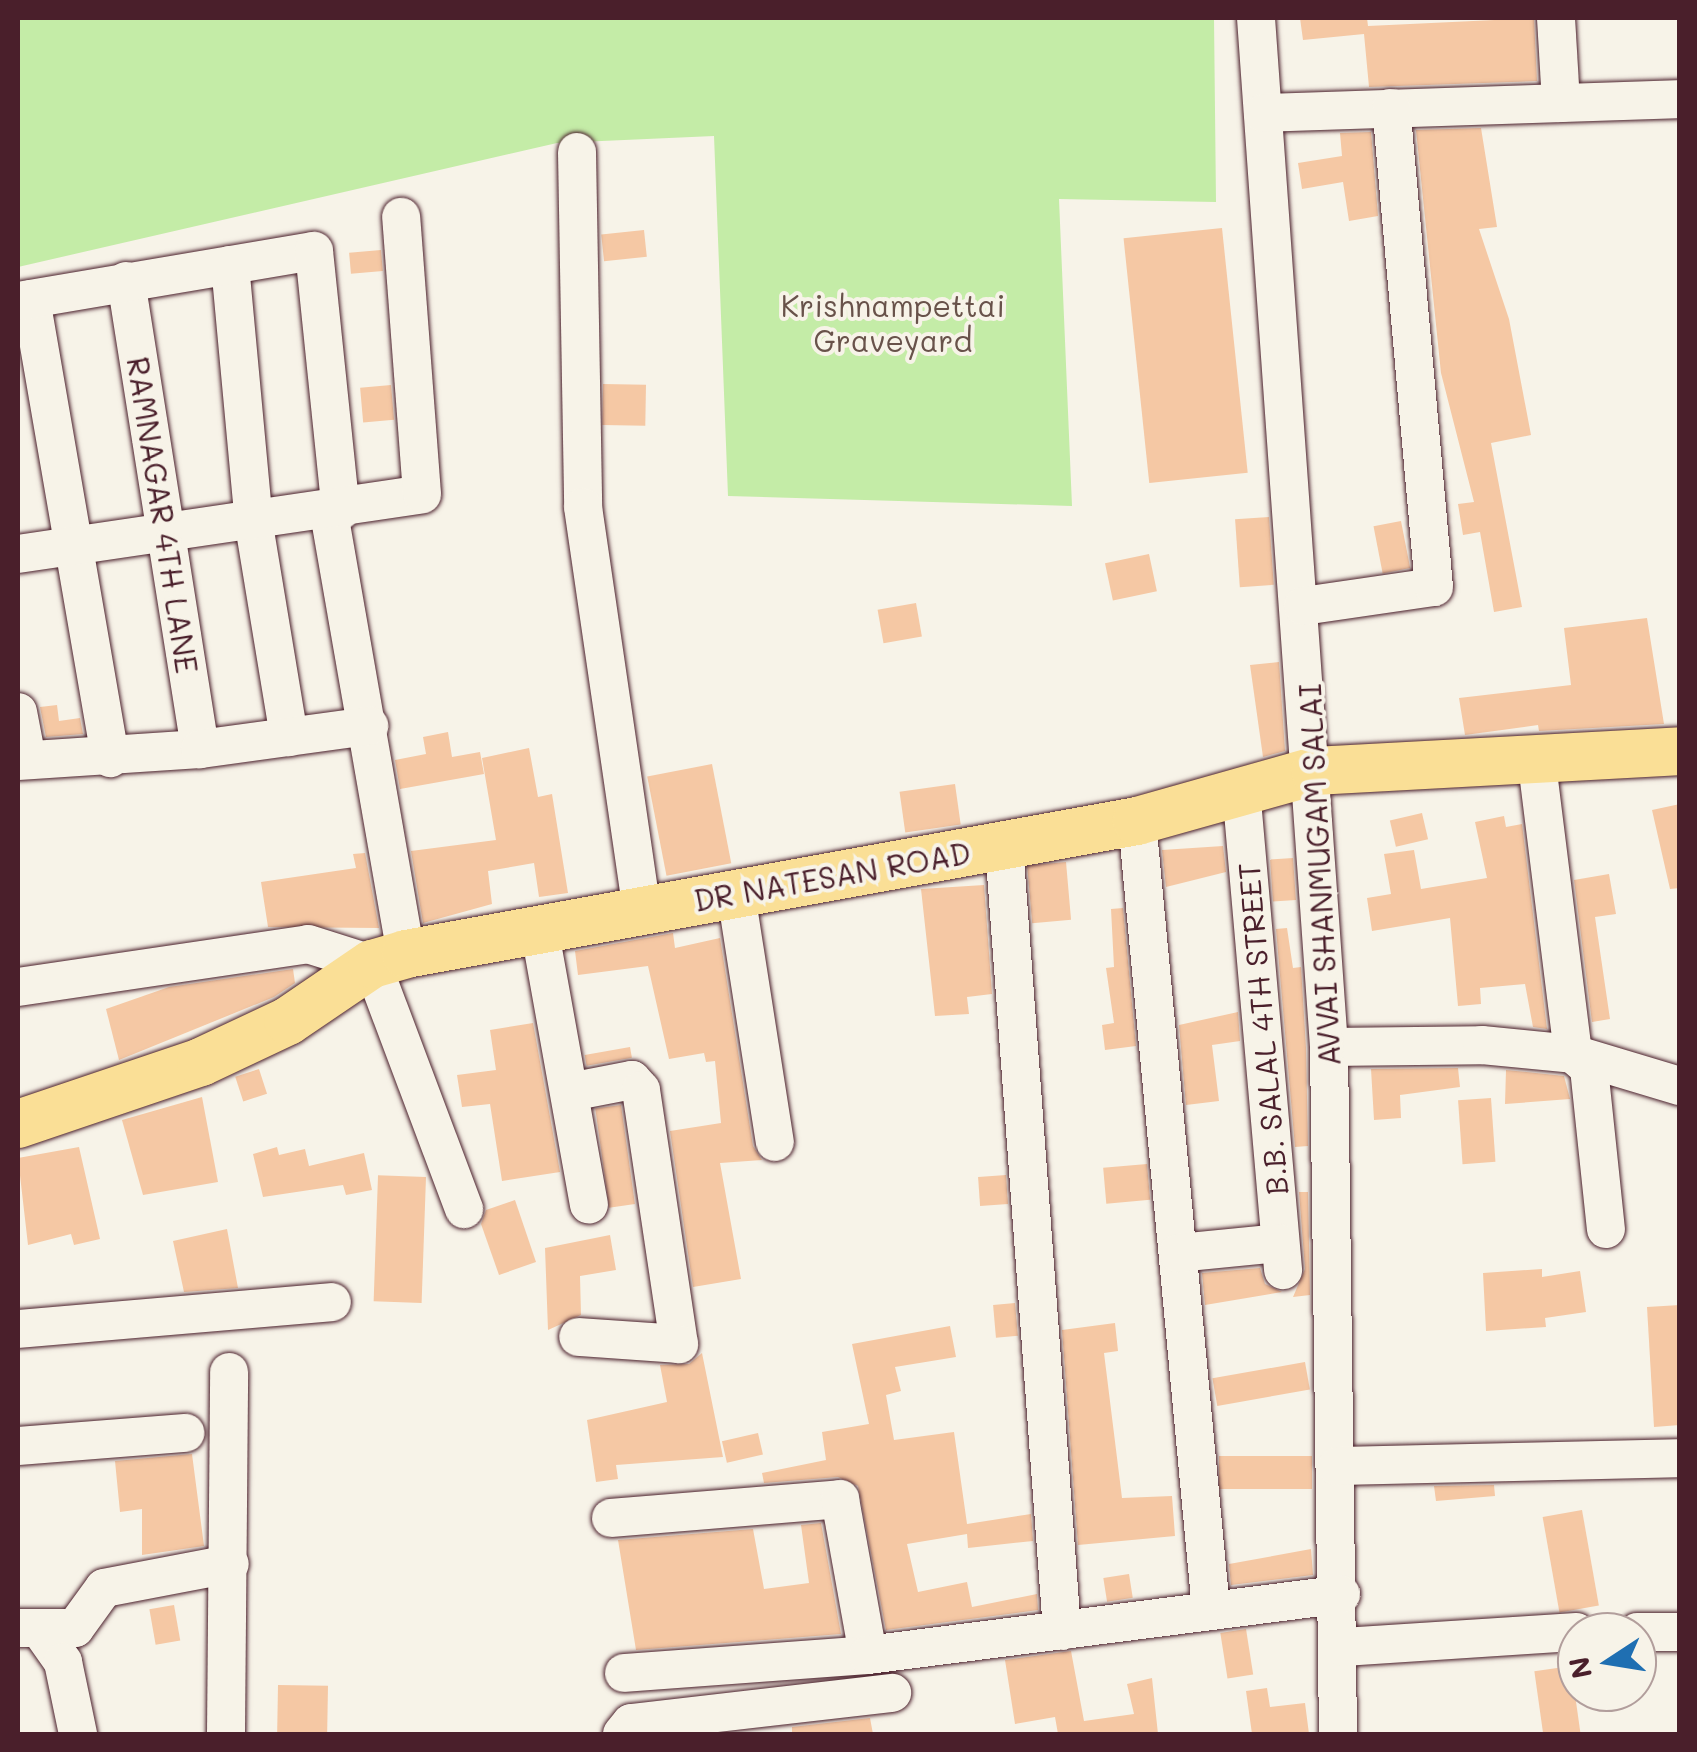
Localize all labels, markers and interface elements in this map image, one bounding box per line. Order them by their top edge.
park label: Krishnampettai Graveyard [781,287,1005,358]
street label: RAMNAGAR 4TH LANE [120,354,206,676]
street label: AVVAI SHANMUGAM SALAI [1291,683,1347,1067]
street label: DR NATESAN ROAD [691,834,973,918]
street label: B.B. SALAL 4TH STREET [1230,861,1294,1197]
north arrow [1557,1612,1657,1712]
text: N [1560,1654,1599,1682]

